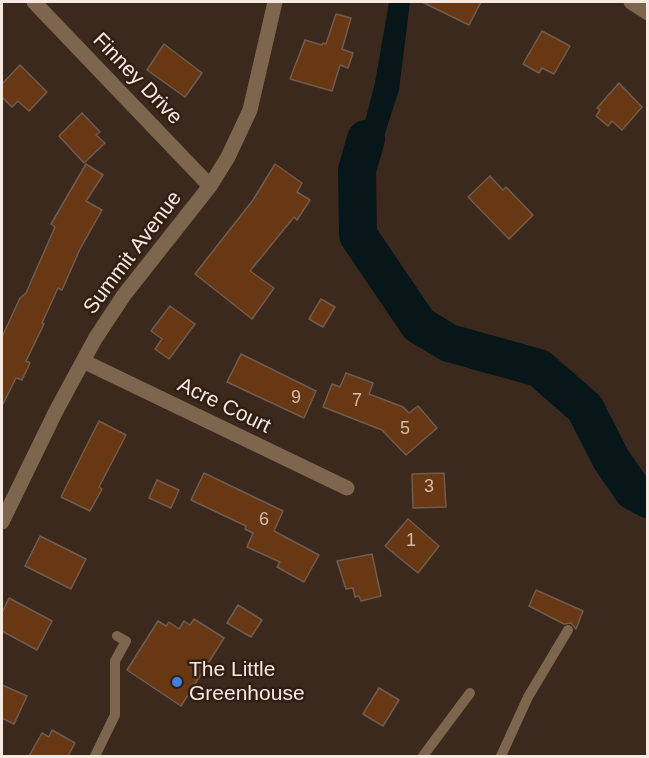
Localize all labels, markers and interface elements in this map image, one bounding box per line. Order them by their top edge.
street label: Finney Drive [87,28,187,130]
street label: Summit Avenue [78,186,188,320]
street label: Acre Court [173,373,275,439]
house number: 9 [291,387,301,409]
house number: 7 [352,390,362,412]
house number: 5 [400,418,410,440]
house number: 3 [424,476,434,498]
house number: 6 [259,509,269,531]
house number: 1 [406,530,416,552]
place label: The Little Greenhouse [189,657,305,707]
marker: The Little Greenhouse [170,675,184,689]

